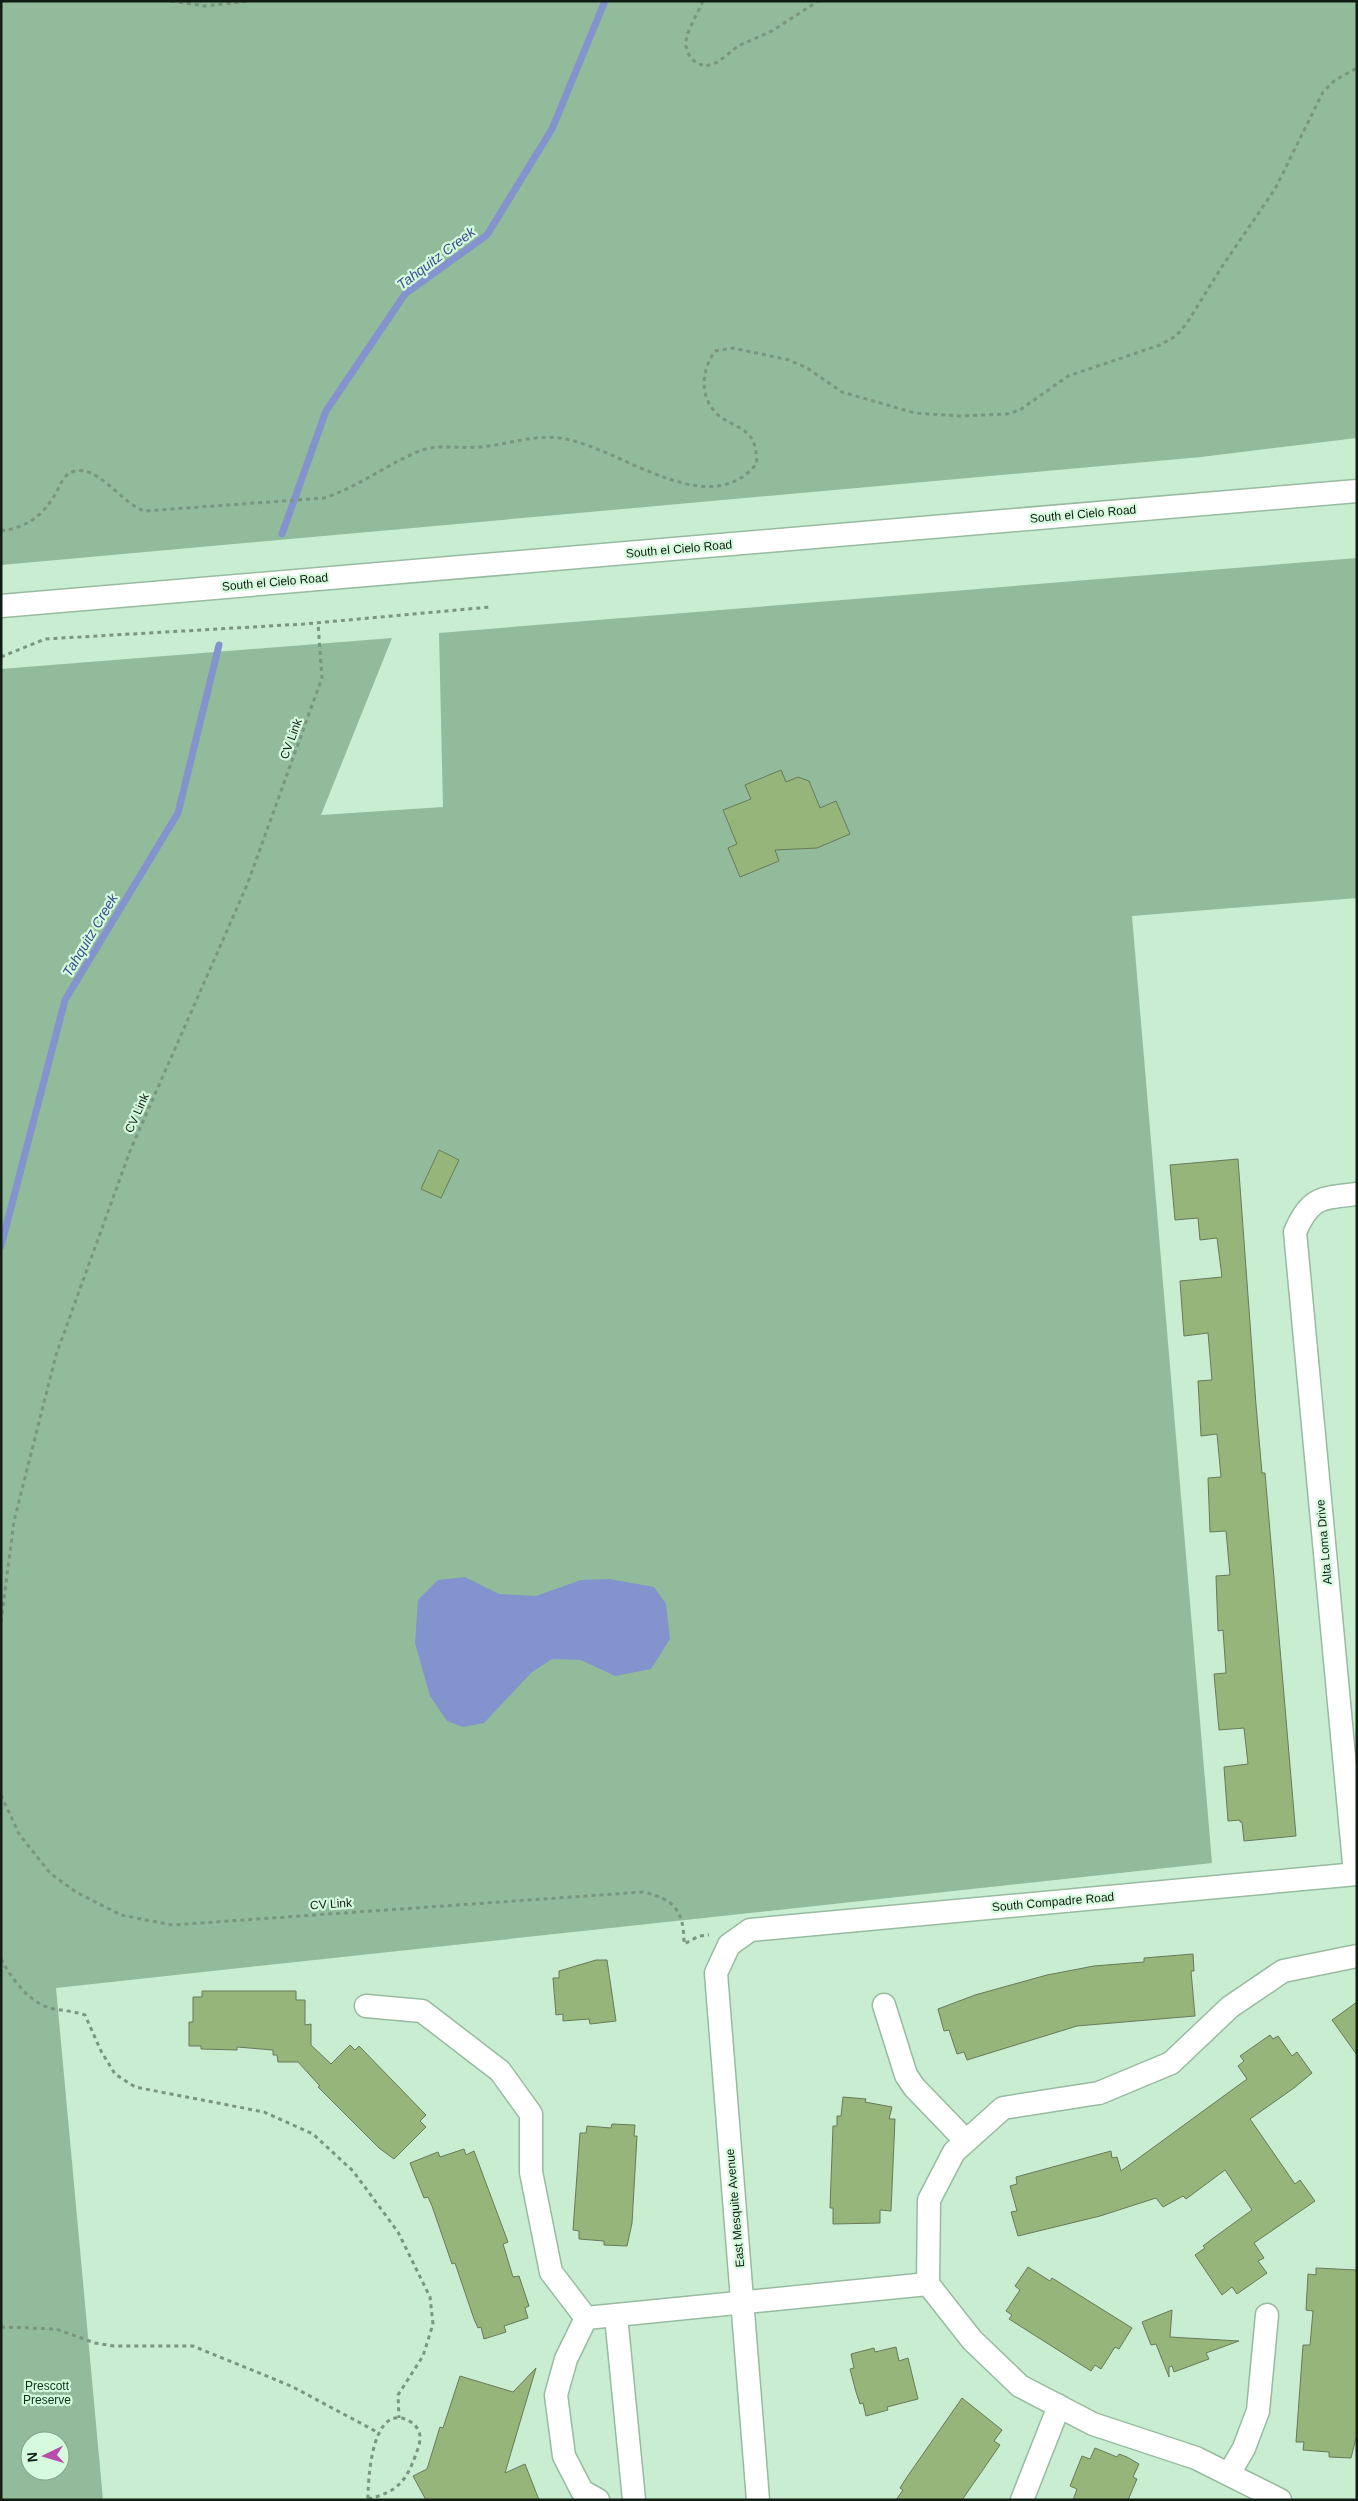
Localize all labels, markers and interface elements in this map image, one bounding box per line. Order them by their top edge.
water label: Tahquitz Creek [394,223,479,293]
street label: South el Cielo Road [1029,502,1137,526]
street label: South el Cielo Road [625,537,733,561]
street label: South el Cielo Road [221,570,329,594]
street label: CV Link [277,716,305,761]
water label: Tahquitz Creek [59,890,121,979]
street label: CV Link [122,1090,152,1135]
street label: Alta Loma Drive [1313,1499,1335,1585]
street label: South Compadre Road [991,1890,1115,1914]
street label: CV Link [310,1895,353,1912]
street label: East Mesquite Avenue [723,2148,747,2268]
park label: Prescott Preserve [23,2379,71,2407]
north arrow [20,2431,70,2481]
text: N [24,2451,40,2463]

